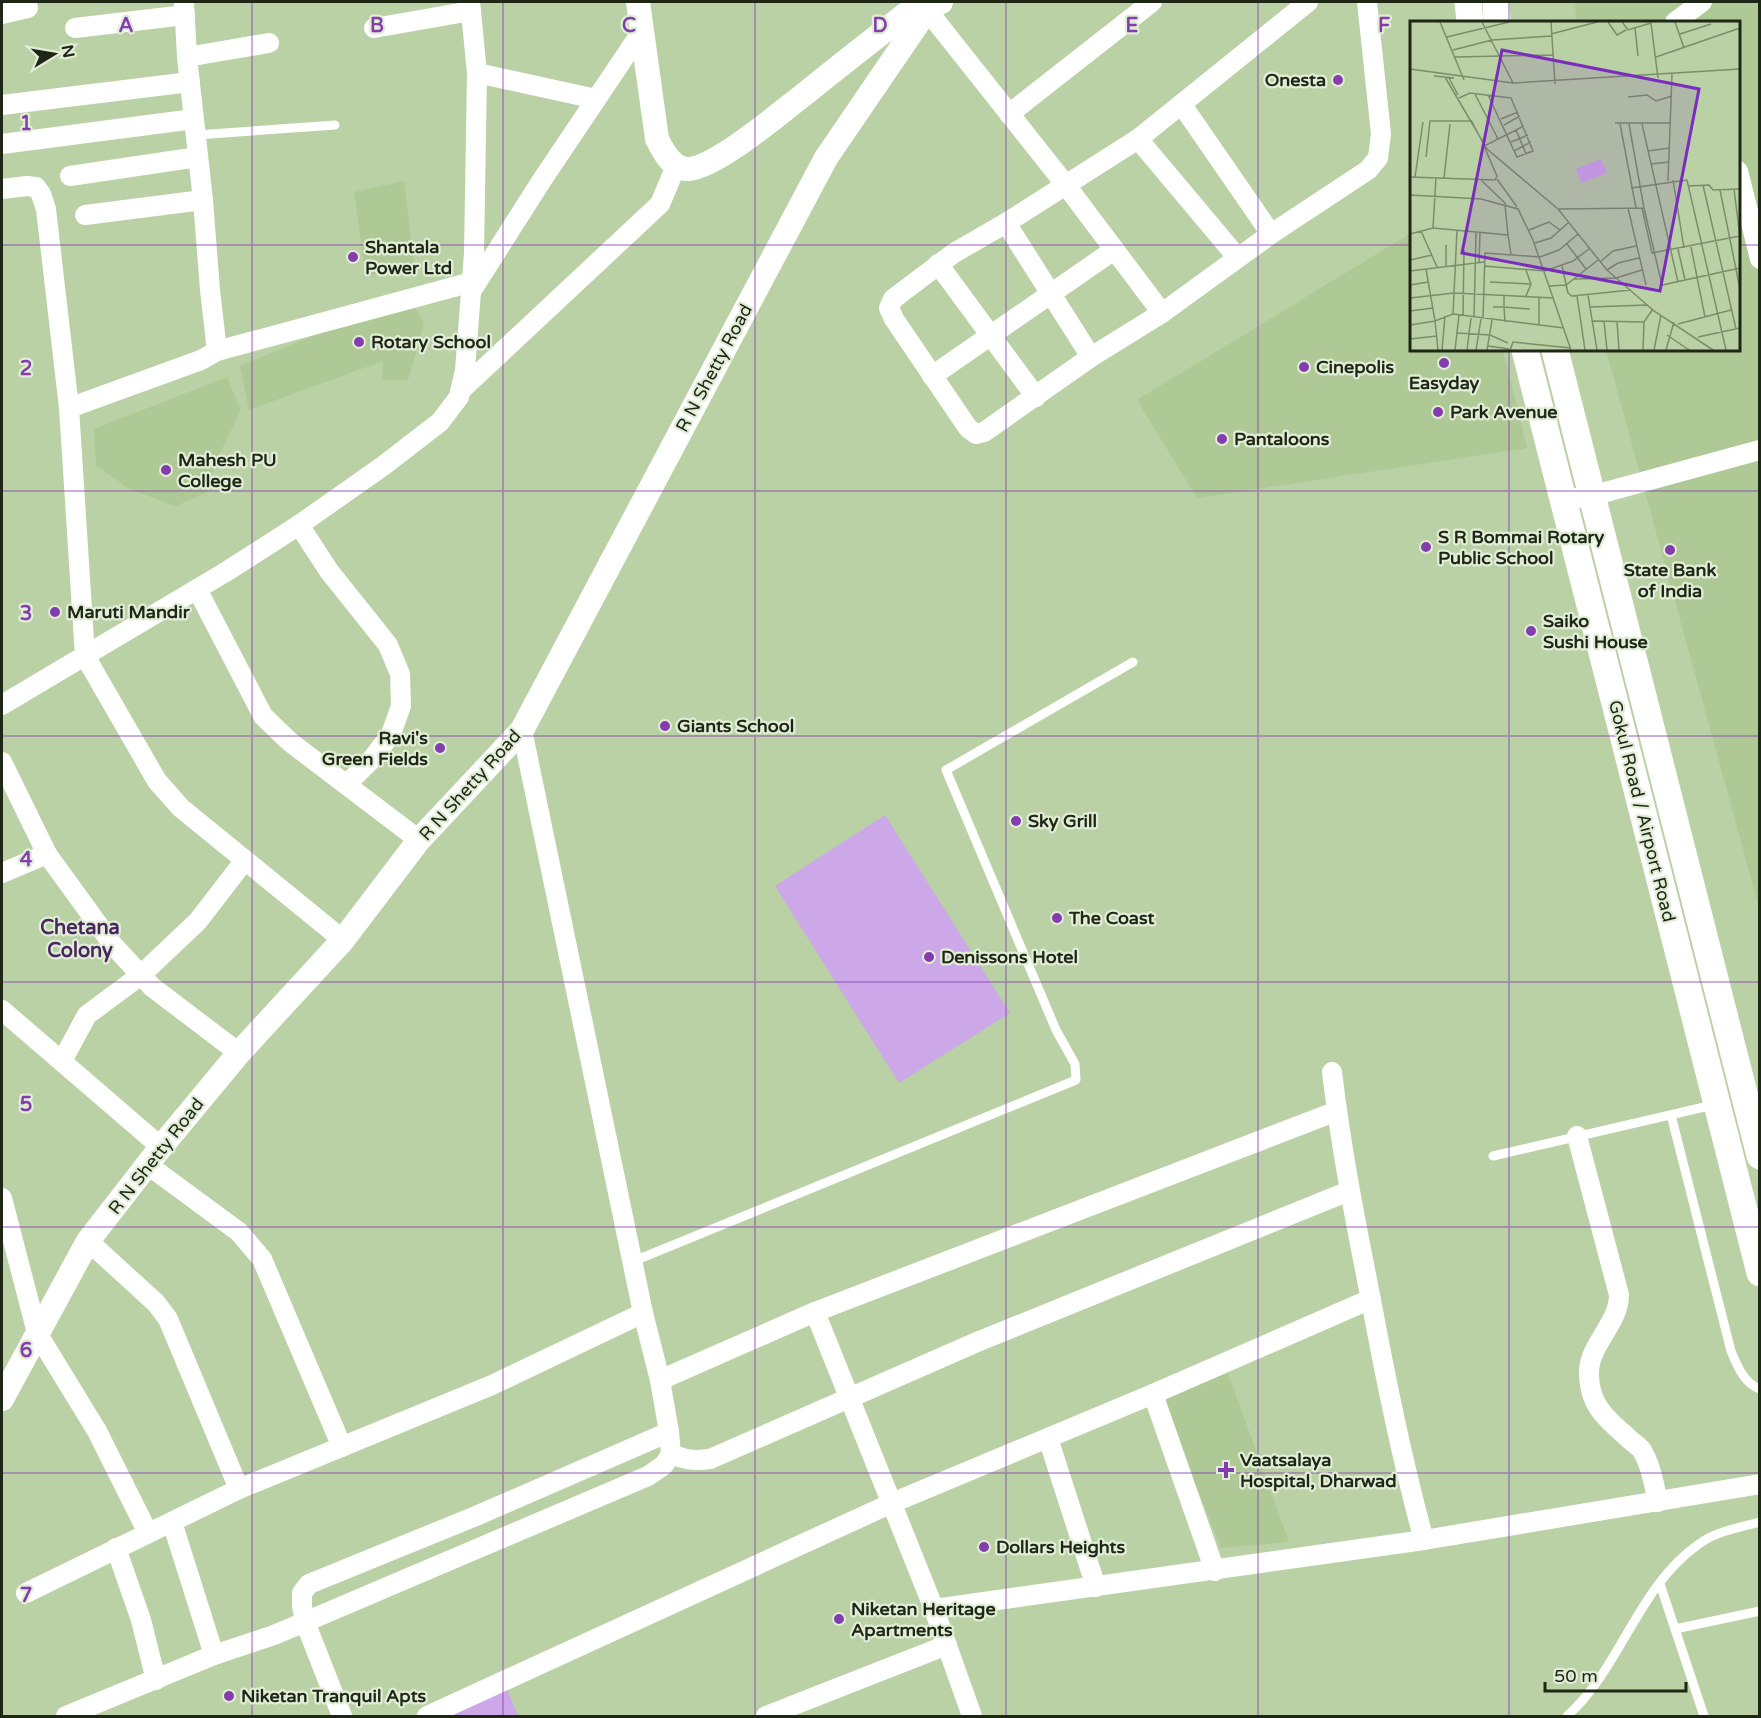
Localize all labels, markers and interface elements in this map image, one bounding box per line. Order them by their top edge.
text: A [119,14,134,38]
text: B [370,14,384,38]
text: C [622,14,636,38]
text: D [872,14,888,38]
text: E [1126,14,1139,38]
text: F [1378,14,1390,38]
inset map [1410,21,1740,351]
north arrow [24,24,84,84]
text: N [57,43,79,60]
place label: Onesta [1265,69,1326,91]
marker: Onesta [1331,73,1345,87]
text: 1 [20,112,32,136]
place label: Shantala Power Ltd [365,236,452,279]
marker: Shantala Power Ltd [346,250,360,264]
street label: R N Shetty Road [671,300,757,436]
place label: Rotary School [371,331,491,353]
marker: Rotary School [352,335,366,349]
place label: Cinepolis [1316,356,1394,378]
marker: Easyday [1437,356,1451,370]
text: 2 [20,357,32,381]
marker: Cinepolis [1297,360,1311,374]
place label: Easyday [1409,372,1480,394]
place label: Park Avenue [1450,401,1558,423]
marker: Park Avenue [1431,405,1445,419]
place label: Pantaloons [1234,428,1330,450]
marker: Pantaloons [1215,432,1229,446]
place label: Mahesh PU College [178,449,277,492]
marker: Mahesh PU College [159,463,173,477]
place label: S R Bommai Rotary Public School [1438,526,1604,569]
marker: S R Bommai Rotary Public School [1419,540,1433,554]
marker: State Bank of India [1663,543,1677,557]
place label: State Bank of India [1624,559,1716,602]
place label: Maruti Mandir [67,601,191,623]
text: 3 [20,602,32,626]
marker: Maruti Mandir [48,605,62,619]
place label: Saiko Sushi House [1543,610,1648,653]
marker: Saiko Sushi House [1524,624,1538,638]
street label: Gokul Road / Airport Road [1604,698,1680,924]
place label: Giants School [677,715,794,737]
marker: Giants School [658,719,672,733]
street label: R N Shetty Road [414,725,526,845]
place label: Ravi's Green Fields [322,727,428,770]
marker: Ravi's Green Fields [433,741,447,755]
place label: Sky Grill [1028,810,1097,832]
marker: Sky Grill [1009,814,1023,828]
text: 4 [20,848,33,872]
place label: The Coast [1068,907,1155,929]
marker: The Coast [1050,911,1064,925]
district label: Chetana Colony [40,916,120,963]
place label: Denissons Hotel [941,946,1078,968]
marker: Denissons Hotel [922,950,936,964]
text: 5 [20,1093,32,1117]
street label: R N Shetty Road [104,1093,208,1219]
text: 6 [20,1339,32,1363]
place label: Vaatsalaya Hospital, Dharwad [1240,1449,1397,1492]
marker: Vaatsalaya Hospital, Dharwad [1217,1461,1235,1479]
place label: Dollars Heights [996,1536,1125,1558]
marker: Dollars Heights [977,1540,991,1554]
text: 7 [20,1584,32,1608]
place label: Niketan Heritage Apartments [851,1598,996,1641]
marker: Niketan Heritage Apartments [832,1612,846,1626]
scale bar [1545,1655,1686,1693]
text: 50 m [1554,1665,1598,1687]
place label: Niketan Tranquil Apts [241,1685,427,1707]
marker: Niketan Tranquil Apts [222,1689,236,1703]

